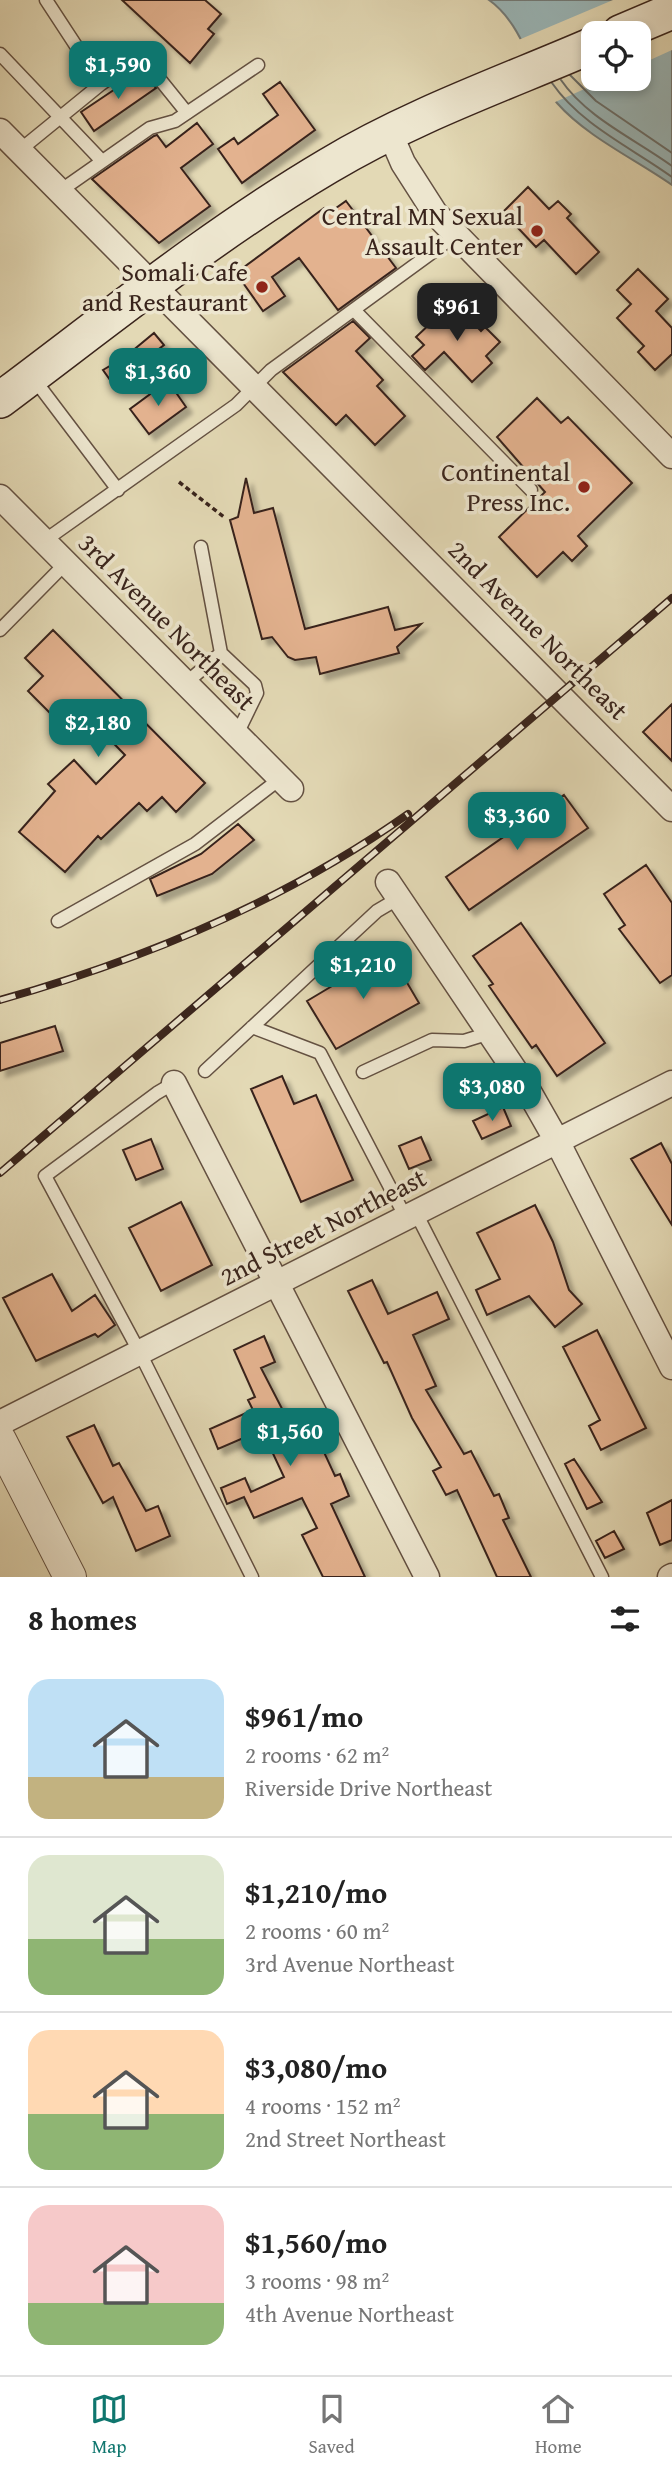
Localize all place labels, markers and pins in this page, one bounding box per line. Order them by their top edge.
pin: $1,590 [61,42,175,101]
place label: Central MN Sexual Assault Center [322,196,523,265]
marker: Central MN Sexual Assault Center [529,223,545,239]
place label: Somali Cafe and Restaurant [82,252,248,321]
marker: Somali Cafe and Restaurant [254,279,270,295]
pin: $961 [416,284,498,343]
pin: $1,360 [101,348,215,408]
place label: Continental Press Inc. [441,452,570,521]
marker: Continental Press Inc. [576,479,592,495]
pin: $2,180 [41,700,155,759]
pin: $3,360 [460,792,574,852]
pin: $1,210 [306,942,420,1001]
pin: $3,080 [435,1064,549,1123]
pin: $1,560 [233,1408,347,1468]

